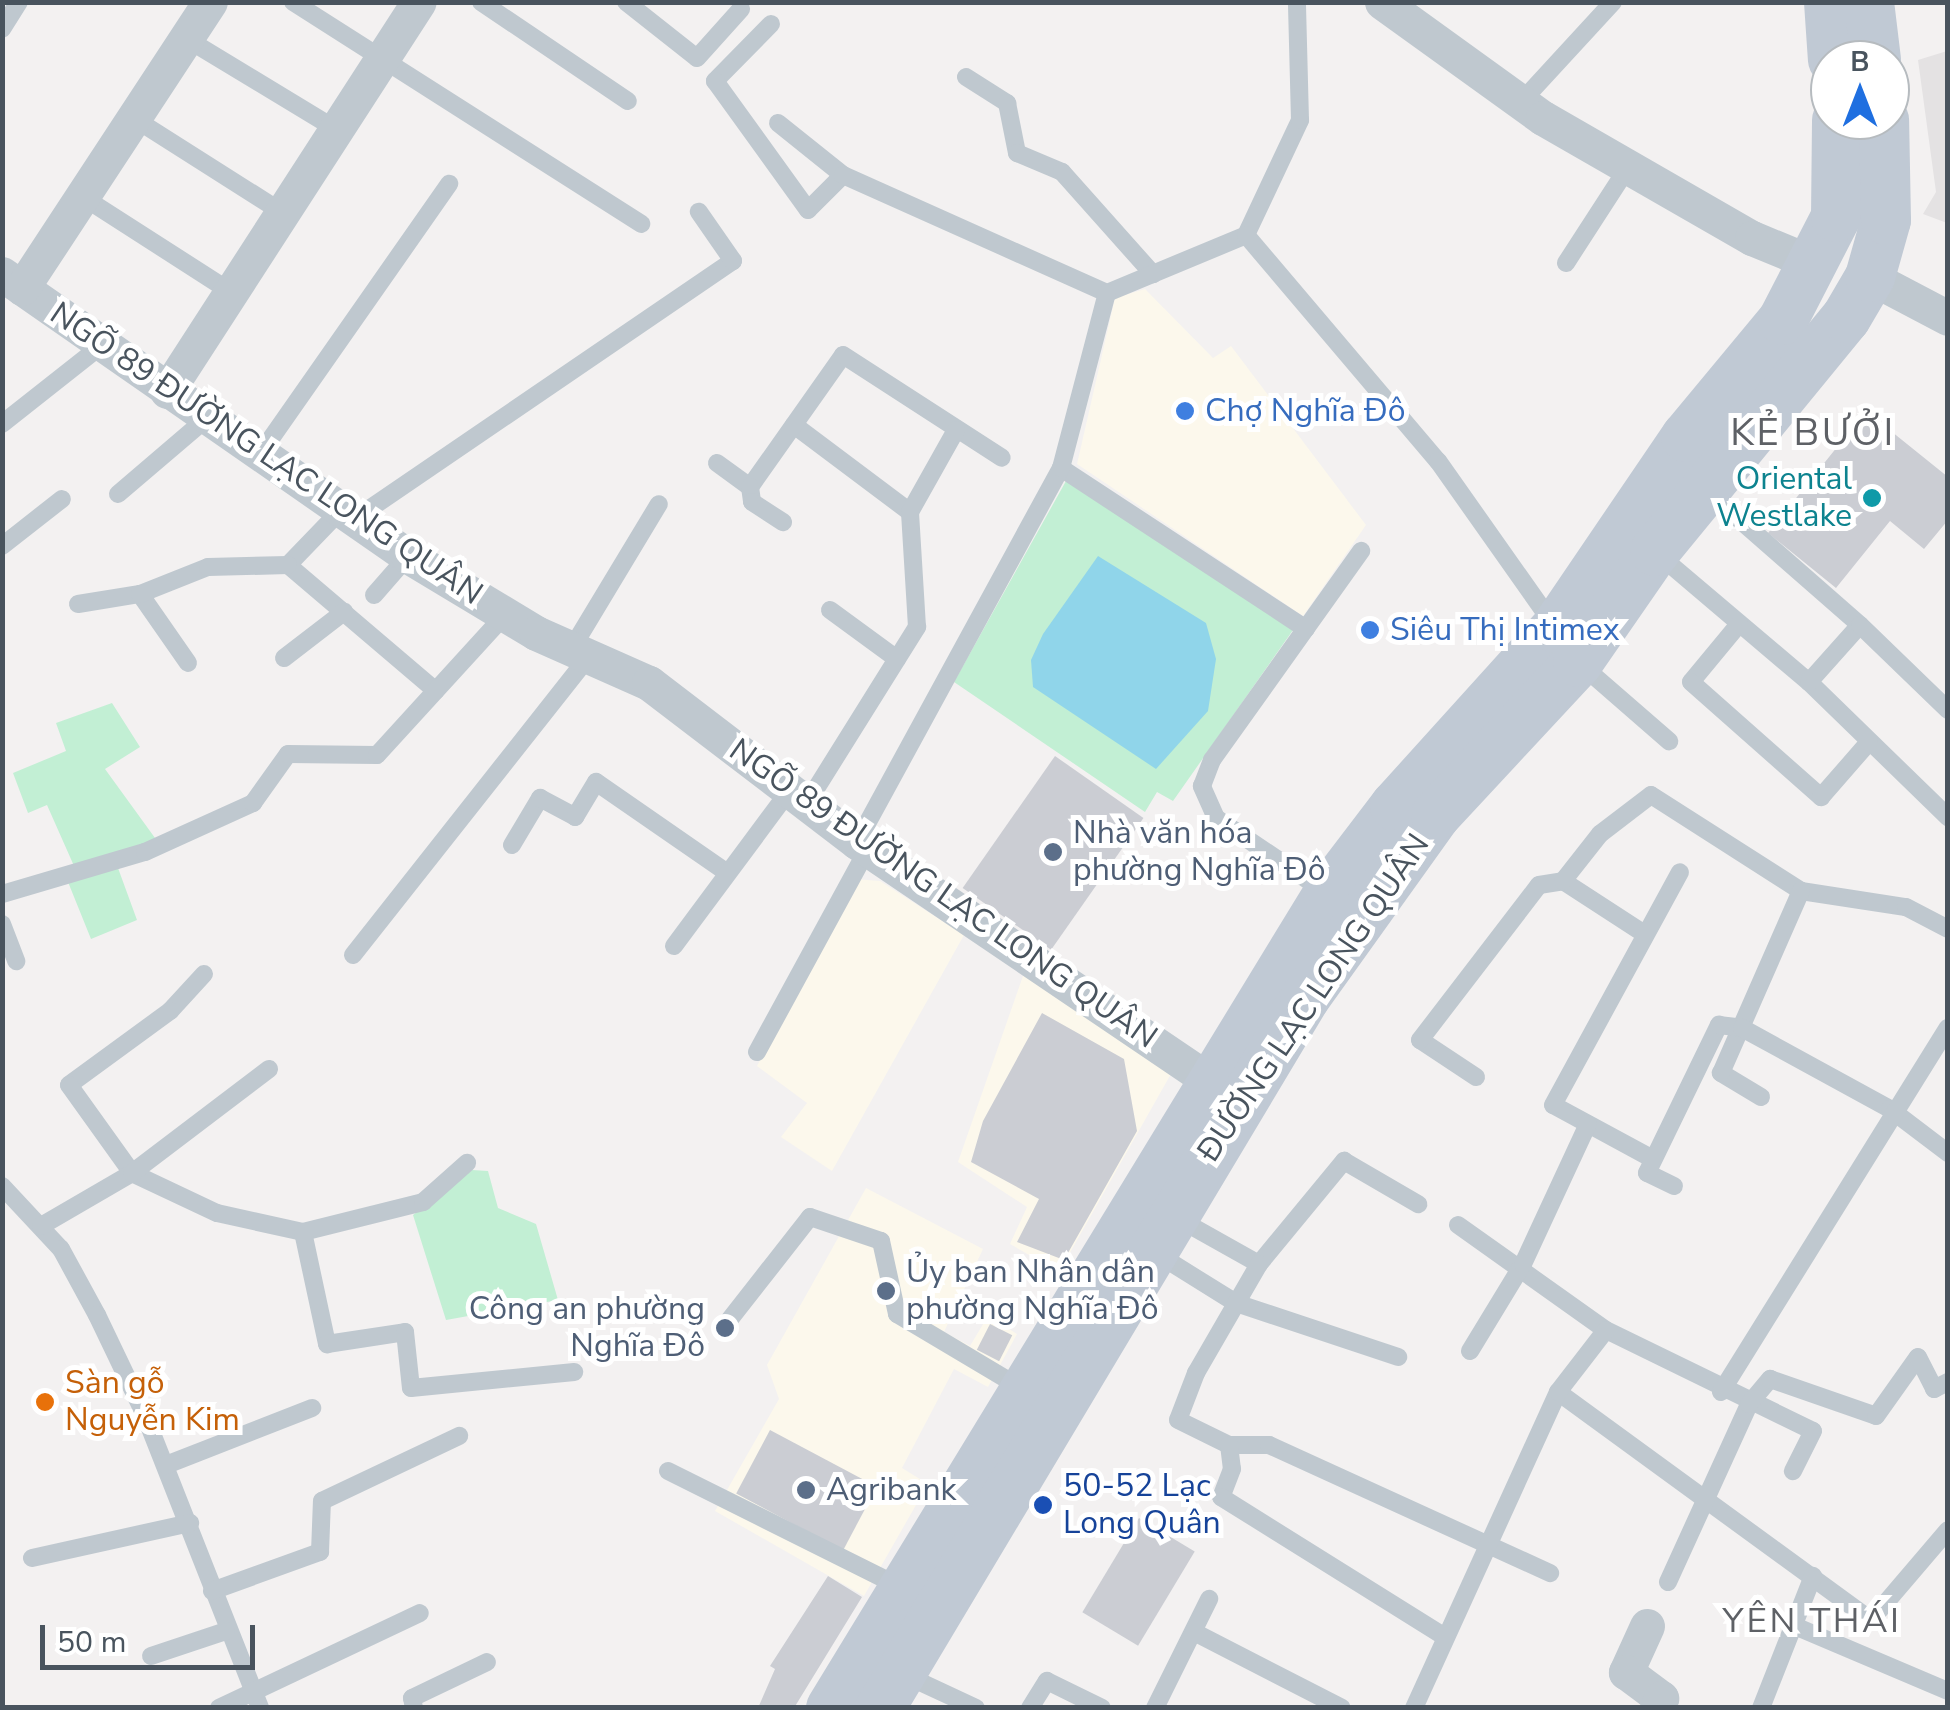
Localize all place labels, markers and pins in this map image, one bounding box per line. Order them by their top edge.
place label: Chợ Nghĩa Đô [1205,392,1405,430]
marker: Chợ Nghĩa Đô [1174,400,1196,422]
place label: Oriental Westlake [1716,461,1852,536]
marker: Oriental Westlake [1861,487,1883,509]
place label: Siêu Thị Intimex [1390,611,1619,649]
marker: Siêu Thị Intimex [1359,619,1381,641]
place label: Nhà văn hóa phường Nghĩa Đô [1073,815,1325,890]
marker: Nhà văn hóa phường Nghĩa Đô [1042,841,1064,863]
place label: Ủy ban Nhân dân phường Nghĩa Đô [906,1254,1158,1329]
marker: Ủy ban Nhân dân phường Nghĩa Đô [875,1280,897,1302]
place label: Công an phường Nghĩa Đô [469,1291,705,1366]
marker: Công an phường Nghĩa Đô [714,1317,736,1339]
place label: Sàn gỗ Nguyễn Kim [65,1365,240,1440]
marker: Sàn gỗ Nguyễn Kim [34,1391,56,1413]
place label: 50-52 Lạc Long Quân [1063,1468,1221,1543]
place label: Agribank [826,1471,957,1509]
marker: Agribank [795,1479,817,1501]
marker: 50-52 Lạc Long Quân [1032,1494,1054,1516]

